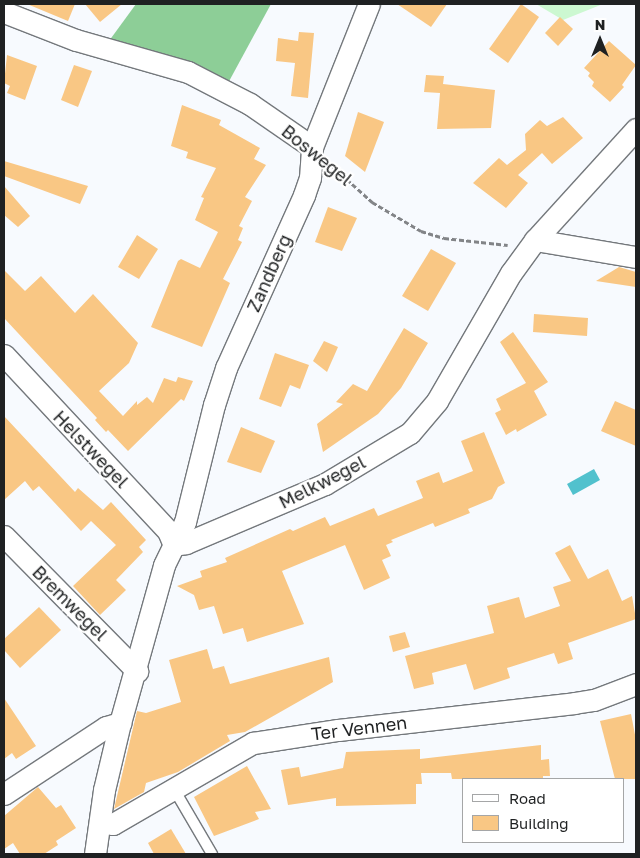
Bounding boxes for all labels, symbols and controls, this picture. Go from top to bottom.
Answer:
north arrow [575,15,625,65]
text: N [595,16,605,33]
street label: Boswegel [277,120,357,190]
street label: Zandberg [242,231,296,315]
street label: Helstwegel [49,406,133,492]
street label: Melkwegel [275,451,369,513]
street label: Bremwegel [28,561,112,645]
street label: Ter Vennen [310,711,408,745]
legend [462,778,625,843]
text: Road [509,789,546,807]
text: Building [509,814,569,832]

